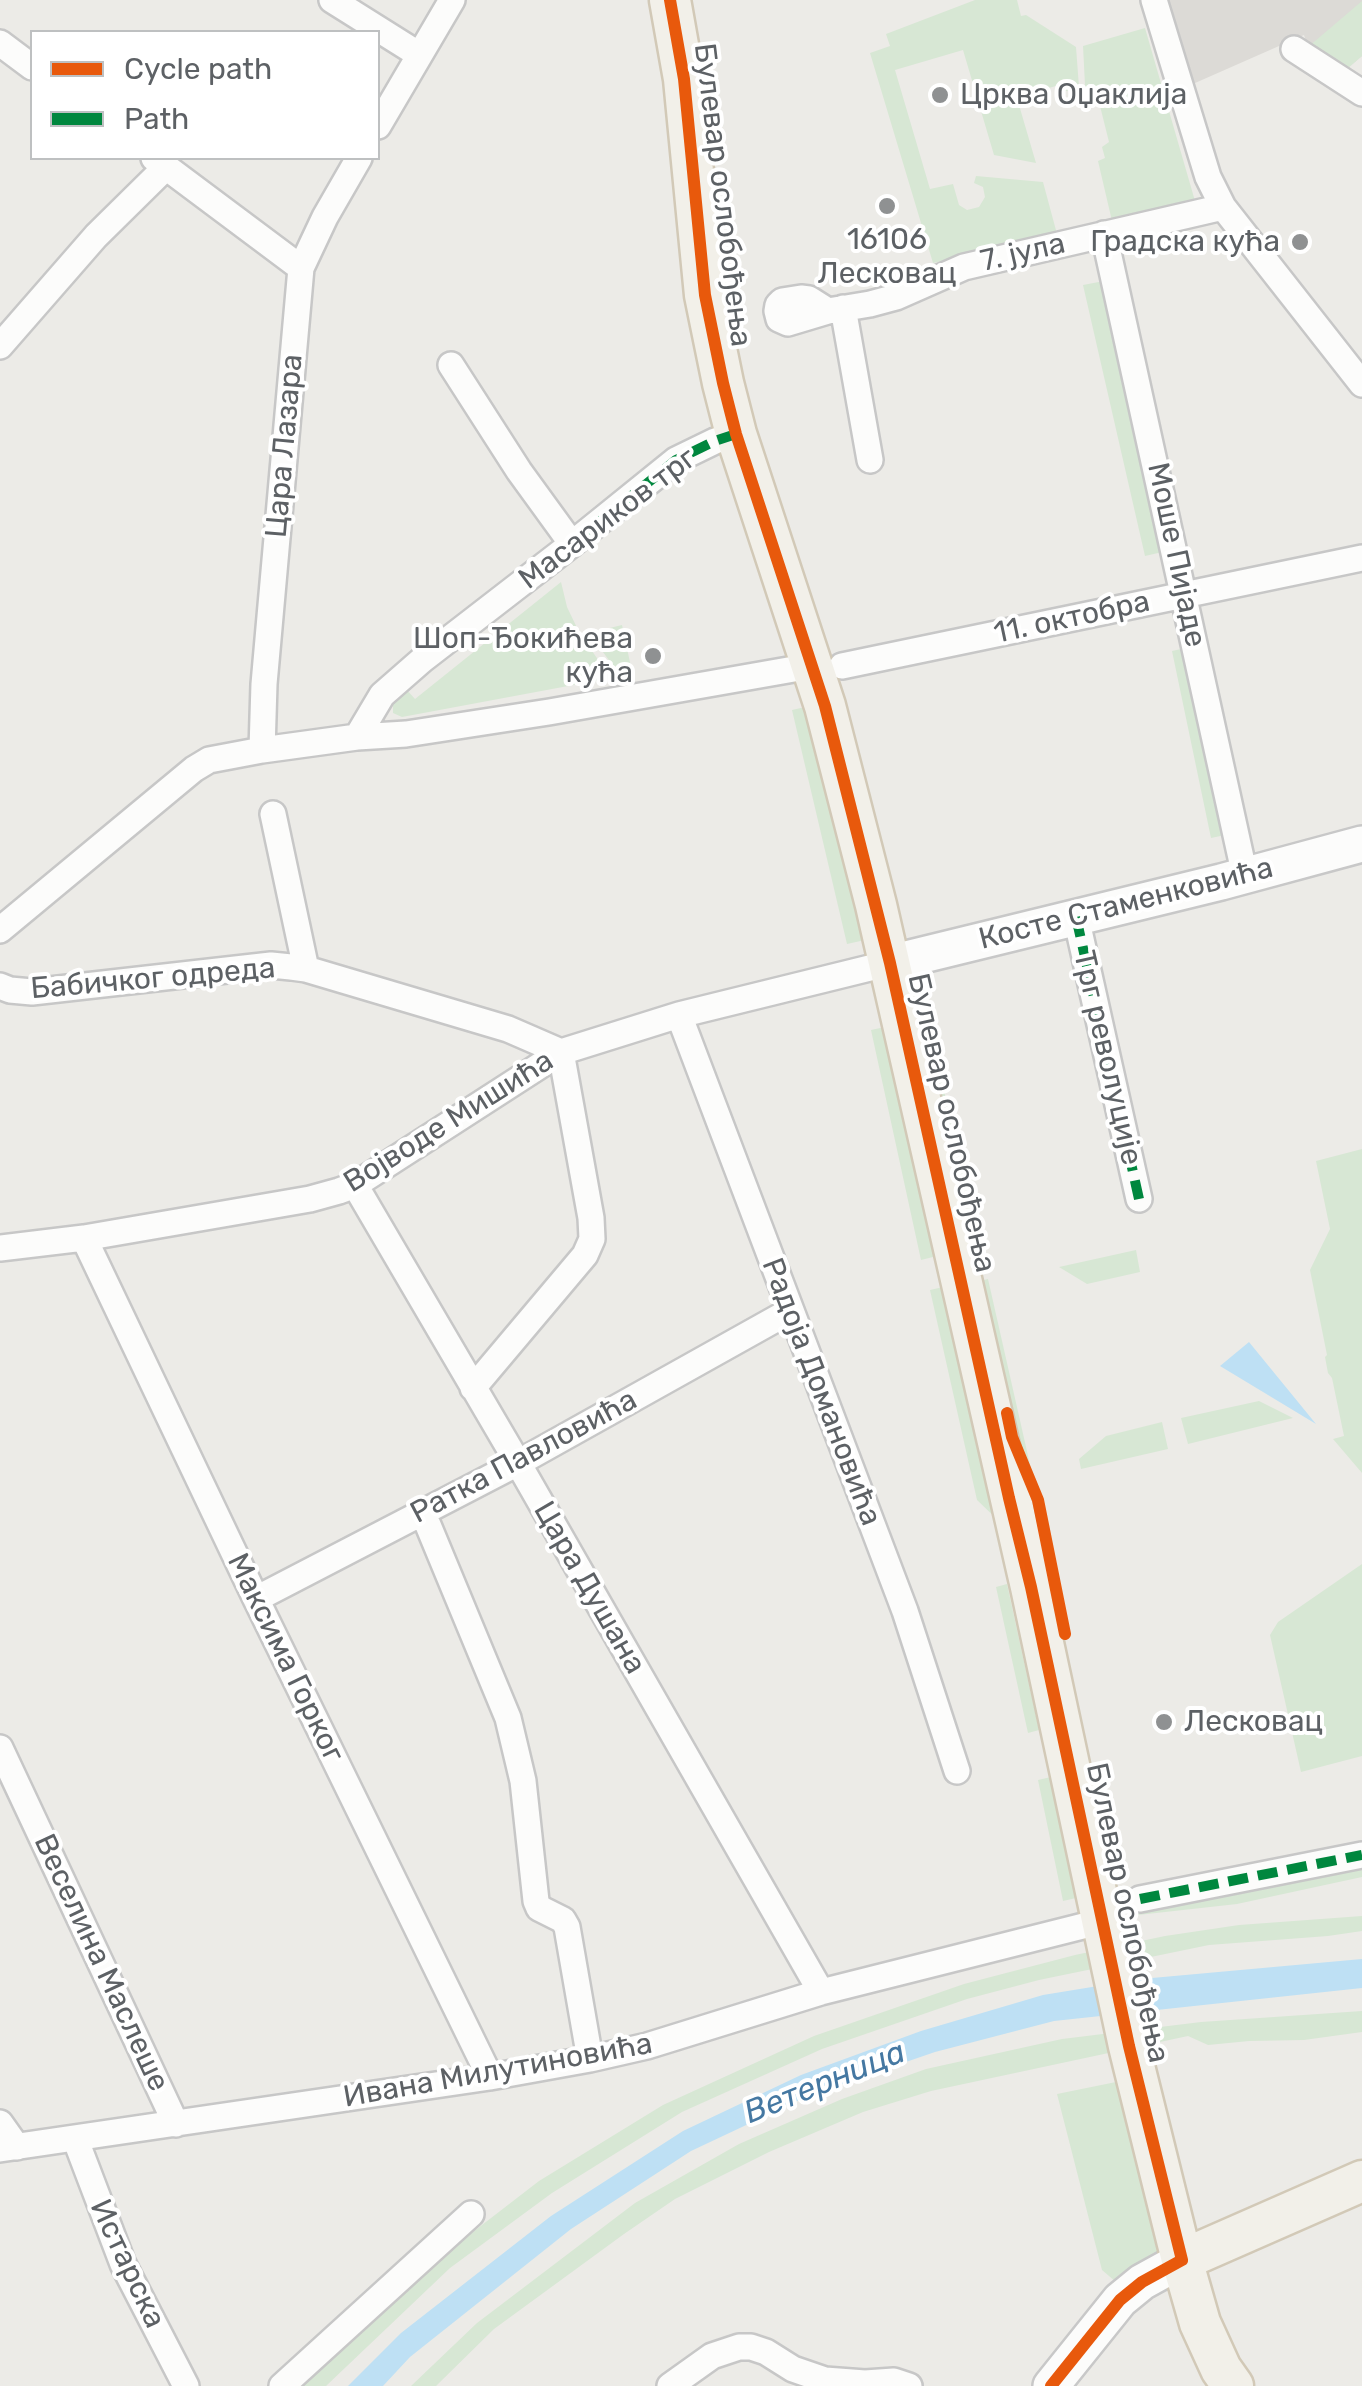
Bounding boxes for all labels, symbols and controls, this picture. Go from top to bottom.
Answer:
legend [30,30,380,160]
street label: Булевар ослобођења [686,41,758,349]
text: Cycle path [124,51,272,87]
place label: Црква Оџаклија [960,77,1187,113]
marker: Црква Оџаклија [929,84,951,106]
text: Path [124,101,189,137]
marker: 16106 Лесковац [876,195,898,217]
place label: 16106 Лесковац [817,222,957,292]
place label: Градска кућа [1090,224,1280,260]
street label: 7. јула [977,226,1069,280]
marker: Градска кућа [1289,231,1311,253]
street label: Цара Лазара [259,353,311,539]
street label: Масариков трг [512,441,704,597]
street label: Моше Пијаде [1139,460,1213,650]
street label: 11. октобра [991,584,1153,652]
place label: Шоп-Ђокићева кућа [413,621,633,692]
marker: Шоп-Ђокићева кућа [642,645,664,667]
street label: Косте Стаменковића [975,850,1277,958]
street label: Трг револуције [1065,947,1149,1169]
street label: Бабичког одреда [29,950,277,1008]
street label: Булевар ослобођења [899,970,1003,1276]
street label: Војводе Мишића [338,1043,560,1201]
street label: Радоја Домановића [753,1253,889,1531]
street label: Ратка Павловића [405,1382,643,1532]
street label: Цара Душана [525,1495,653,1681]
street label: Максима Горког [219,1548,351,1768]
place label: Лесковац [1184,1704,1323,1740]
marker: Лесковац [1153,1711,1175,1733]
street label: Булевар ослобођења [1078,1760,1176,2066]
street label: Веселина Маслеше [26,1829,176,2097]
street label: Ивана Милутиновића [341,2026,655,2116]
water label: Ветерница [739,2033,911,2133]
street label: Истарска [82,2194,172,2334]

